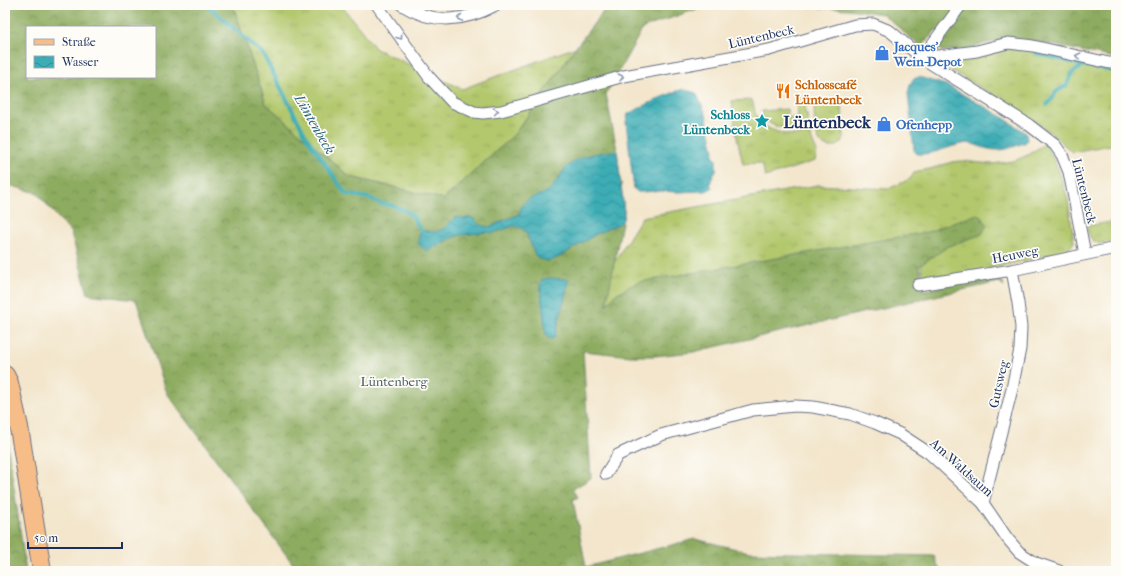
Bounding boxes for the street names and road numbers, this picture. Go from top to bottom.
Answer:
street label: Lüntenbeck [727,22,796,51]
street label: Lüntenbeck [1069,157,1100,226]
street label: Heuweg [991,242,1040,266]
street label: Gutsweg [986,358,1012,410]
street label: Am Waldsaum [926,435,996,500]

